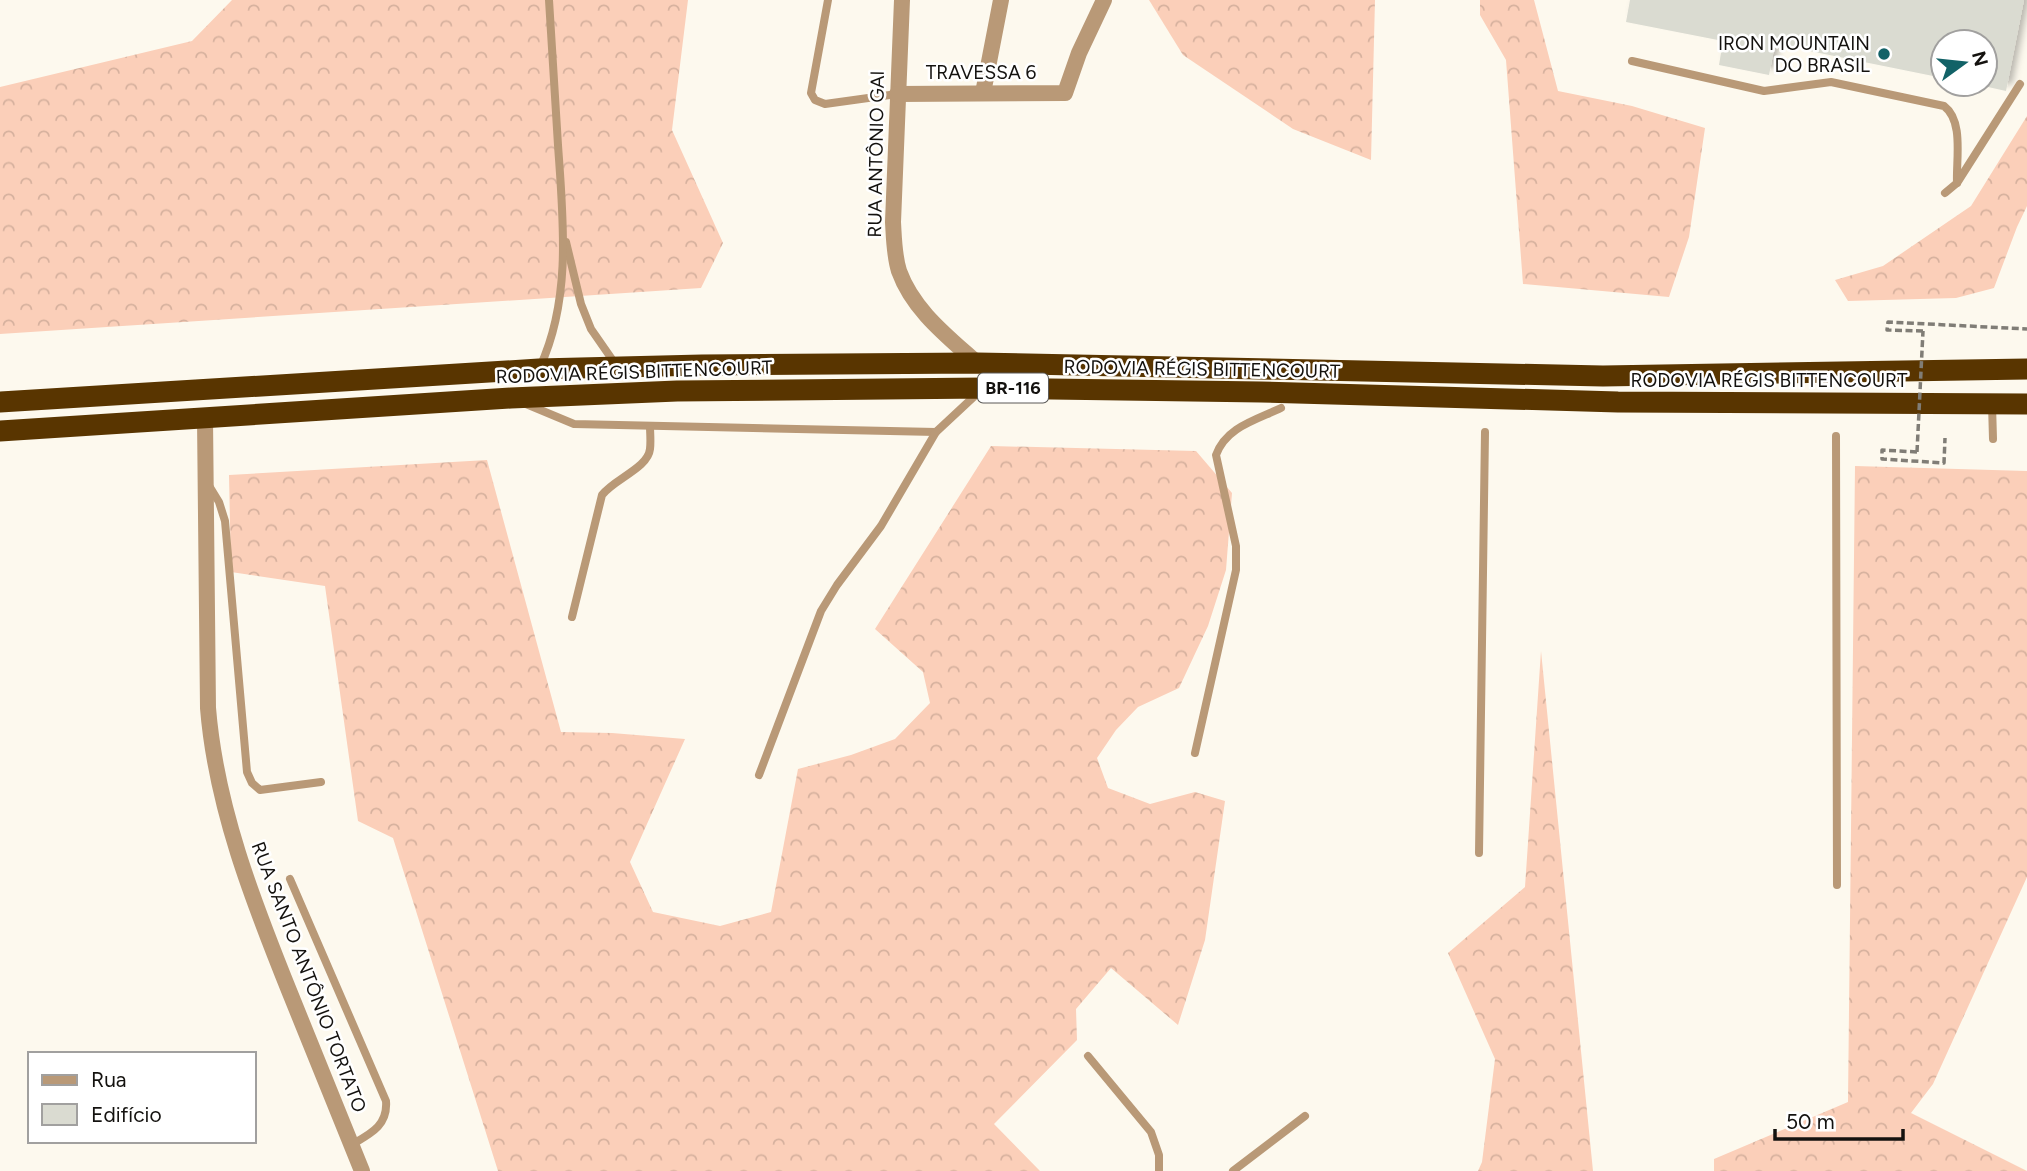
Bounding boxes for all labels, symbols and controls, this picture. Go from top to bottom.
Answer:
north arrow [1929,28,1999,98]
place label: IRON MOUNTAIN DO BRASIL [1718,32,1870,77]
marker: IRON MOUNTAIN DO BRASIL [1876,46,1892,62]
text: N [1967,49,1993,69]
street label: TRAVESSA 6 [926,61,1036,84]
street label: RUA ANTÔNIO GAI [863,70,889,238]
street label: RODOVIA RÉGIS BITTENCOURT [1063,355,1341,383]
street label: RODOVIA RÉGIS BITTENCOURT [495,356,773,388]
street label: RODOVIA RÉGIS BITTENCOURT [1631,369,1908,392]
road number: BR-116 [978,374,1048,402]
street label: RUA SANTO ANTÔNIO TORTATO [247,838,371,1116]
legend [28,1052,256,1143]
text: Rua [91,1067,127,1092]
scale bar [1775,1098,1903,1142]
text: Edifício [91,1102,162,1127]
text: 50 m [1786,1109,1835,1134]

